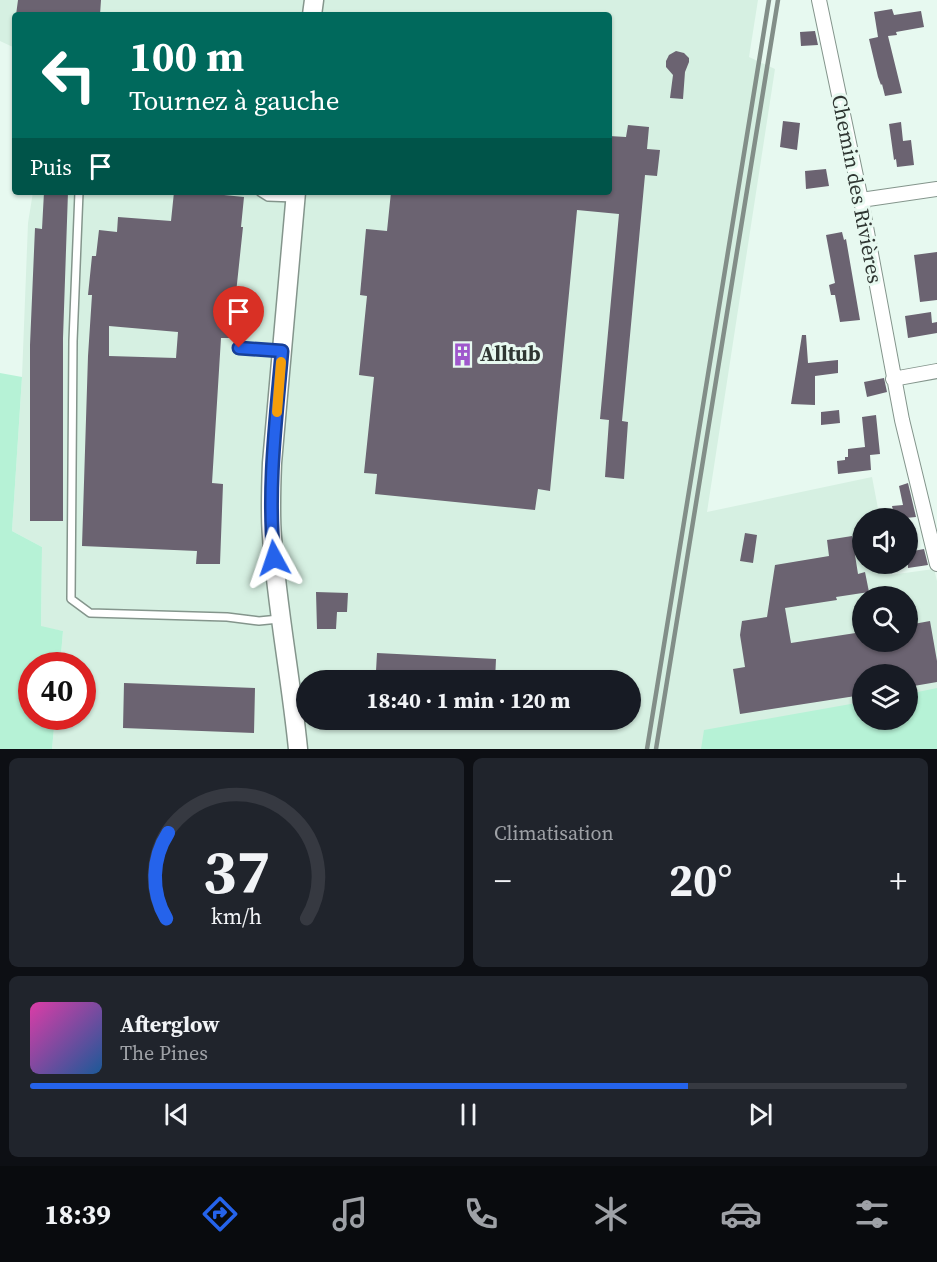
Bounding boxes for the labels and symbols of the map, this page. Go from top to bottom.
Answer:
street label: Chemin des Rivières [825,92,890,286]
pin [213,286,264,348]
place label: Alltub [480,339,541,368]
building icon: Alltub [449,341,475,367]
position arrow [242,526,306,590]
speed limit sign: 40 [18,652,96,730]

